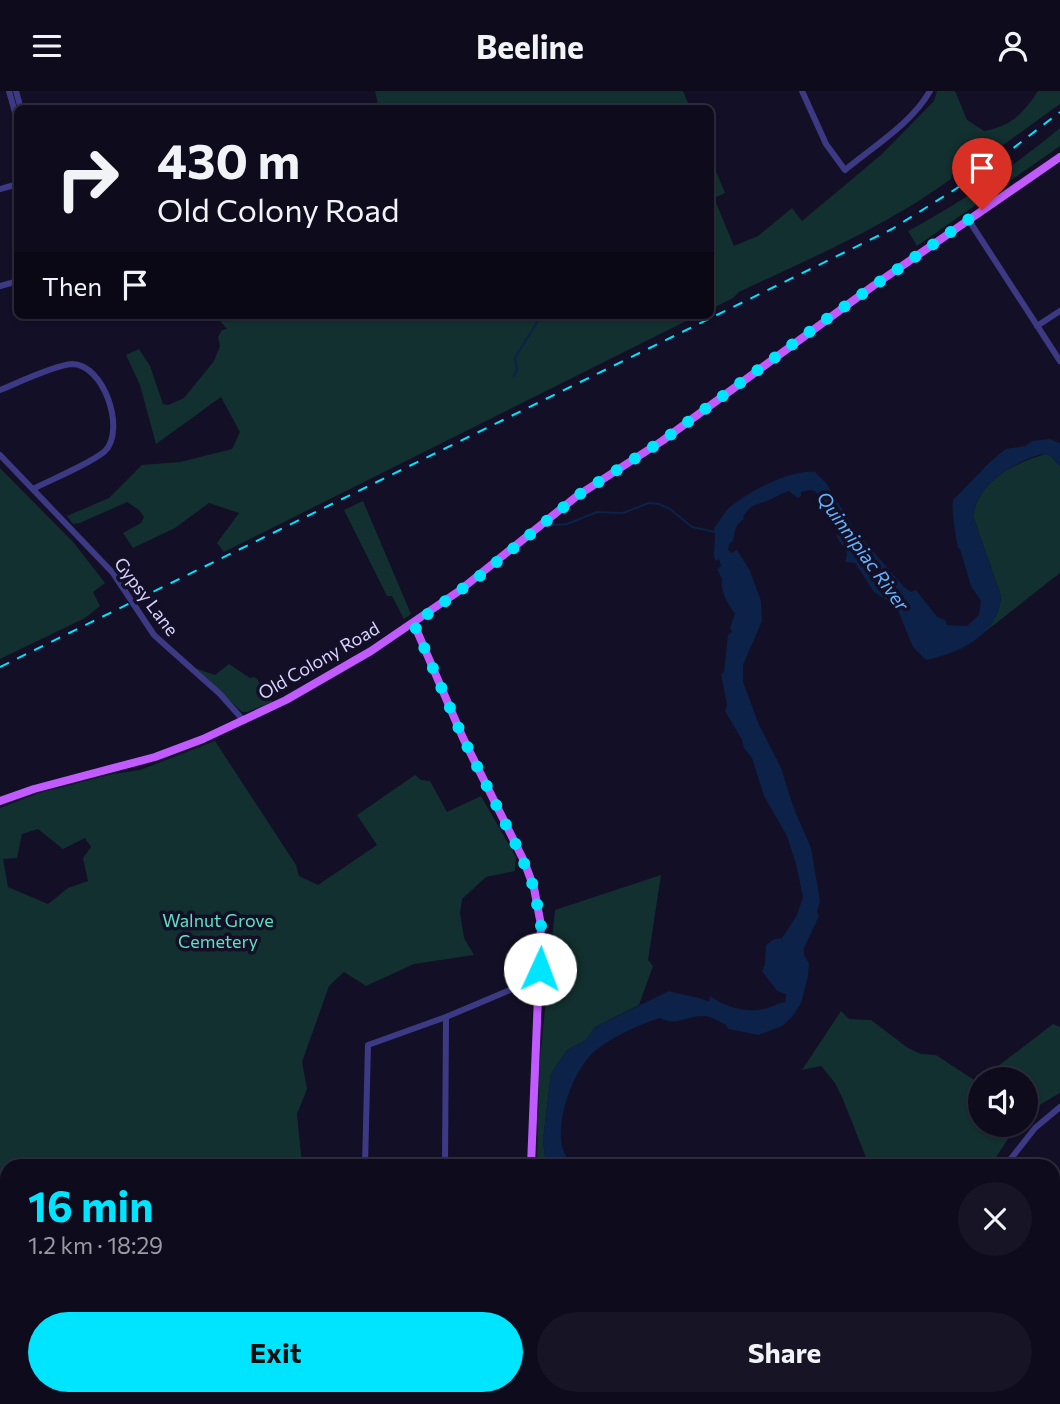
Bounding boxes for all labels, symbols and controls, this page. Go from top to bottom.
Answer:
text: Beeline [476,26,584,66]
icon: menu [28,27,66,65]
icon: person [994,27,1032,65]
text: 430 m [157,129,300,189]
icon: right [42,133,133,224]
pin [952,138,1012,210]
icon: arrive [963,149,1001,187]
text: Old Colony Road [157,189,400,229]
icon: arrive [116,266,154,304]
text: Then [42,270,102,301]
water label: Quinnipiac River [812,487,915,616]
street label: Gypsy Lane [110,553,184,640]
street label: Old Colony Road [254,616,383,704]
park label: Walnut Grove Cemetery [162,909,274,952]
position arrow [503,932,577,1006]
map controls [968,1067,1038,1137]
button: sound [968,1067,1038,1137]
text: 16 min [28,1179,154,1231]
button: close [958,1182,1032,1256]
text: 1.2 km · 18:29 [28,1231,163,1259]
button: Exit [28,1312,523,1392]
button: Share [537,1312,1032,1392]

